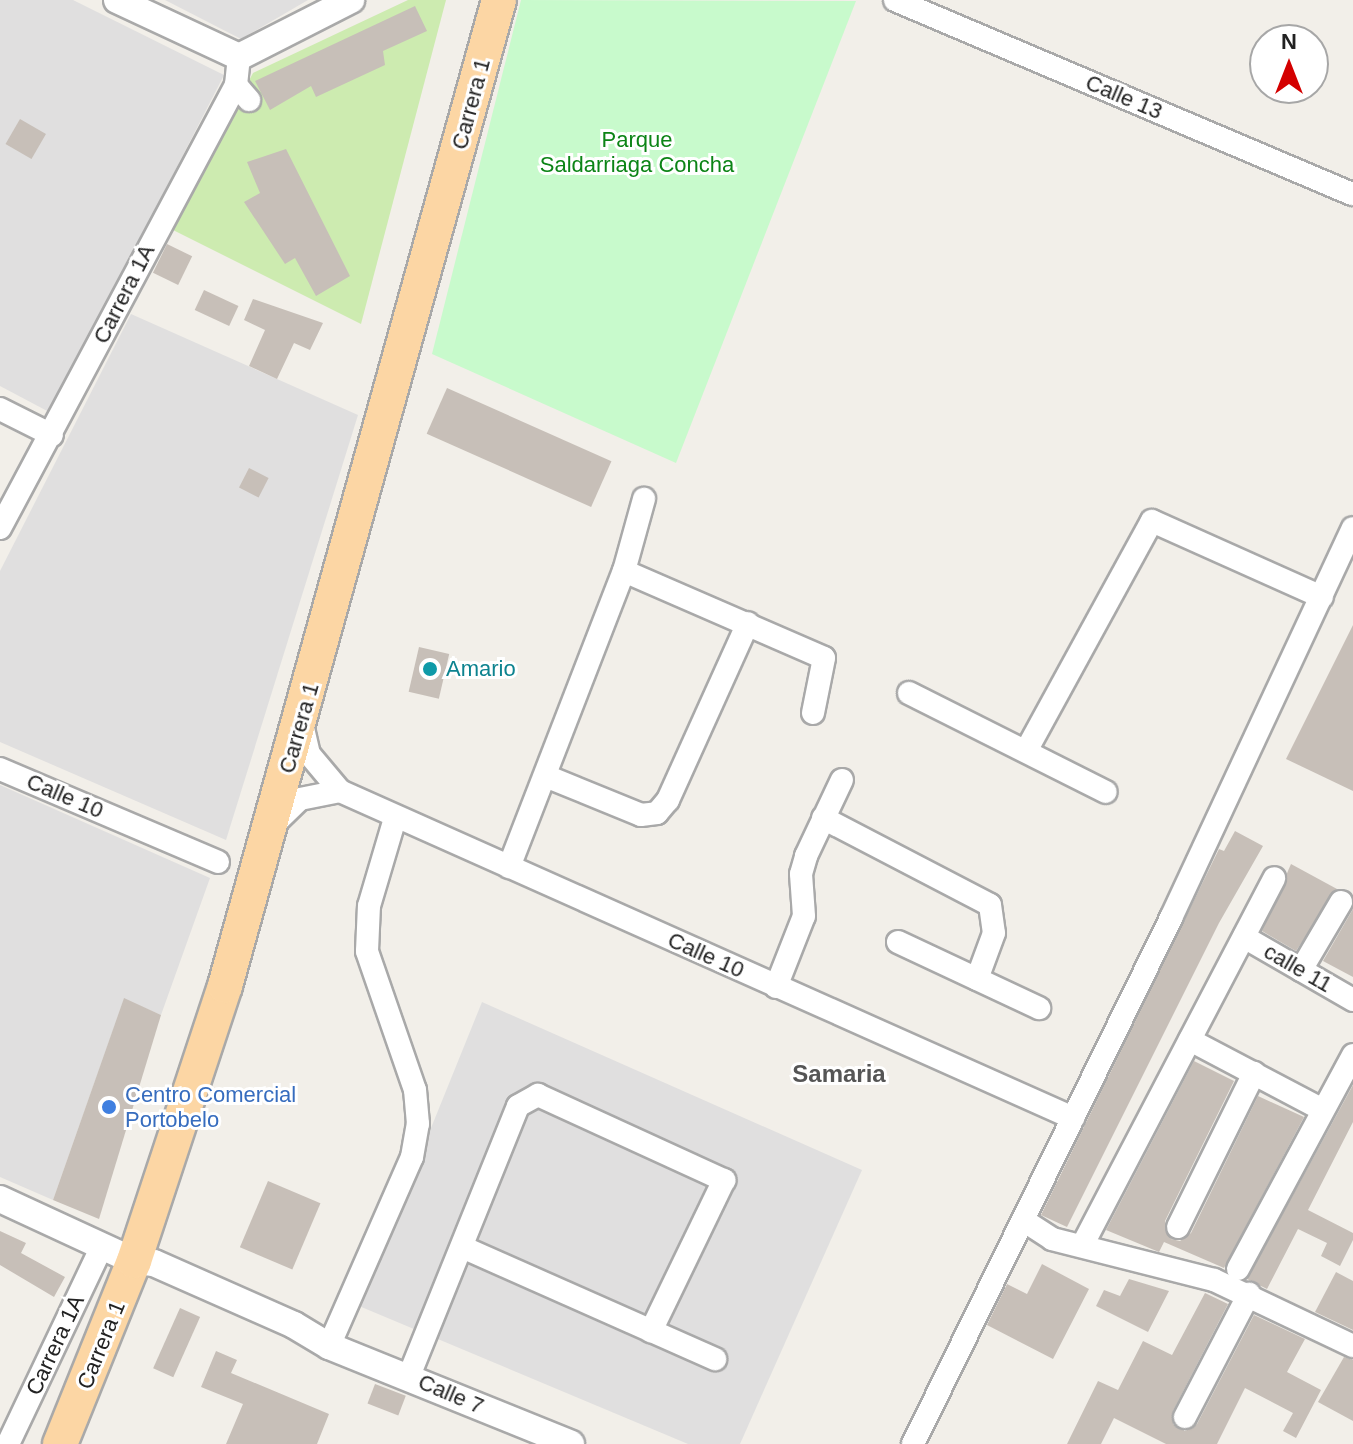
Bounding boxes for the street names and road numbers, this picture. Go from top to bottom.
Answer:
street label: Carrera 1 [446,56,496,152]
street label: Calle 13 [1082,69,1166,125]
street label: Carrera 1A [88,240,160,348]
street label: Carrera 1 [274,680,324,776]
street label: Calle 10 [23,768,107,824]
street label: Calle 10 [664,927,748,983]
street label: calle 11 [1259,938,1337,998]
street label: Carrera 1A [20,1291,90,1399]
street label: Carrera 1 [71,1297,131,1393]
street label: Calle 7 [414,1368,488,1420]

